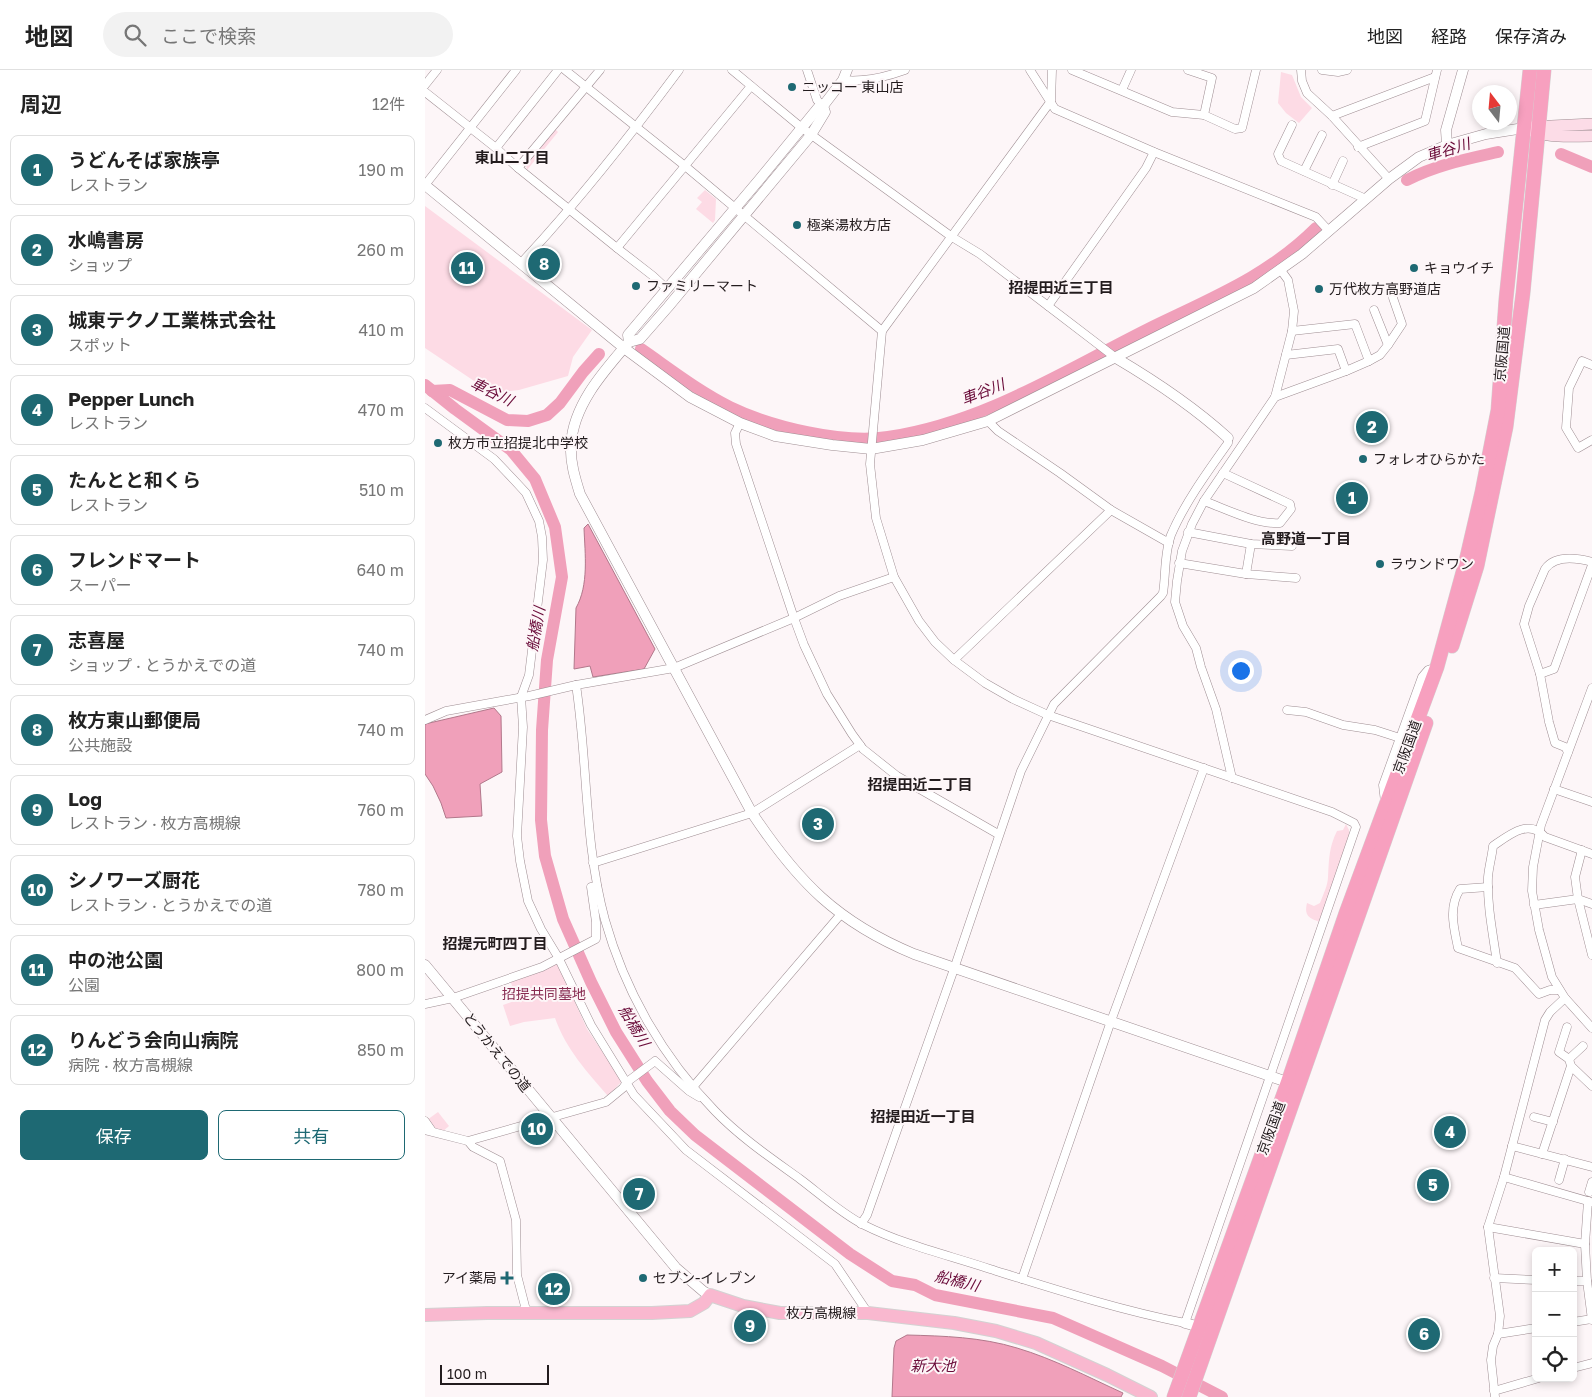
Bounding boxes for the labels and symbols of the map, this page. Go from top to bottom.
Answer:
place label: ニッコー 東山店 [802,78,904,95]
marker: ニッコー 東山店 [786,81,798,93]
north arrow [1472,85,1517,130]
water label: 車谷川 [1424,133,1474,164]
district label: 東山二丁目 [474,148,550,166]
place label: 極楽湯枚方店 [807,216,891,233]
marker: 極楽湯枚方店 [791,219,803,231]
pin: 8 [528,245,560,283]
pin: 11 [451,249,483,287]
place label: キョウイチ [1424,259,1494,276]
marker: キョウイチ [1408,262,1420,274]
place label: ファミリーマート [646,277,758,294]
district label: 招提田近三丁目 [1008,278,1114,296]
marker: ファミリーマート [630,280,642,292]
place label: 万代枚方高野道店 [1329,280,1441,297]
marker: 万代枚方高野道店 [1313,283,1325,295]
street label: 京阪国道 [1491,325,1512,383]
water label: 車谷川 [468,373,518,410]
water label: 車谷川 [958,374,1009,408]
pin: 2 [1356,408,1388,446]
place label: 枚方市立招提北中学校 [448,434,588,451]
marker: 枚方市立招提北中学校 [432,437,444,449]
place label: フォレオひらかた [1373,450,1485,467]
marker: フォレオひらかた [1357,453,1369,465]
pin: 1 [1336,479,1368,517]
district label: 高野道一丁目 [1261,529,1351,547]
place label: ラウンドワン [1390,555,1474,572]
marker: ラウンドワン [1374,558,1386,570]
water label: 船橋川 [522,603,548,653]
your location [1228,658,1254,684]
street label: 京阪国道 [1389,718,1424,776]
district label: 招提田近二丁目 [867,775,973,793]
pin: 3 [802,805,834,843]
district label: 招提元町四丁目 [442,934,548,952]
park label: 招提共同墓地 [502,985,586,1002]
water label: 船橋川 [616,1002,655,1051]
street label: とうかえでの道 [460,1008,535,1095]
street label: 京阪国道 [1253,1099,1288,1157]
district label: 招提田近一丁目 [870,1107,976,1125]
pin: 10 [521,1110,553,1148]
pin: 4 [1434,1113,1466,1151]
pin: 5 [1417,1166,1449,1204]
pin: 7 [623,1175,655,1213]
water label: 船橋川 [933,1266,983,1295]
place label: アイ薬局 [442,1269,497,1286]
place label: セブン-イレブン [653,1269,756,1286]
pin: 12 [538,1270,570,1308]
marker: アイ薬局 [501,1272,513,1284]
marker: セブン-イレブン [637,1272,649,1284]
street label: 枚方高槻線 [786,1304,856,1321]
pin: 9 [734,1307,766,1345]
pin: 6 [1408,1315,1440,1353]
water label: 新大池 [910,1356,957,1374]
scale bar [440,1362,549,1385]

